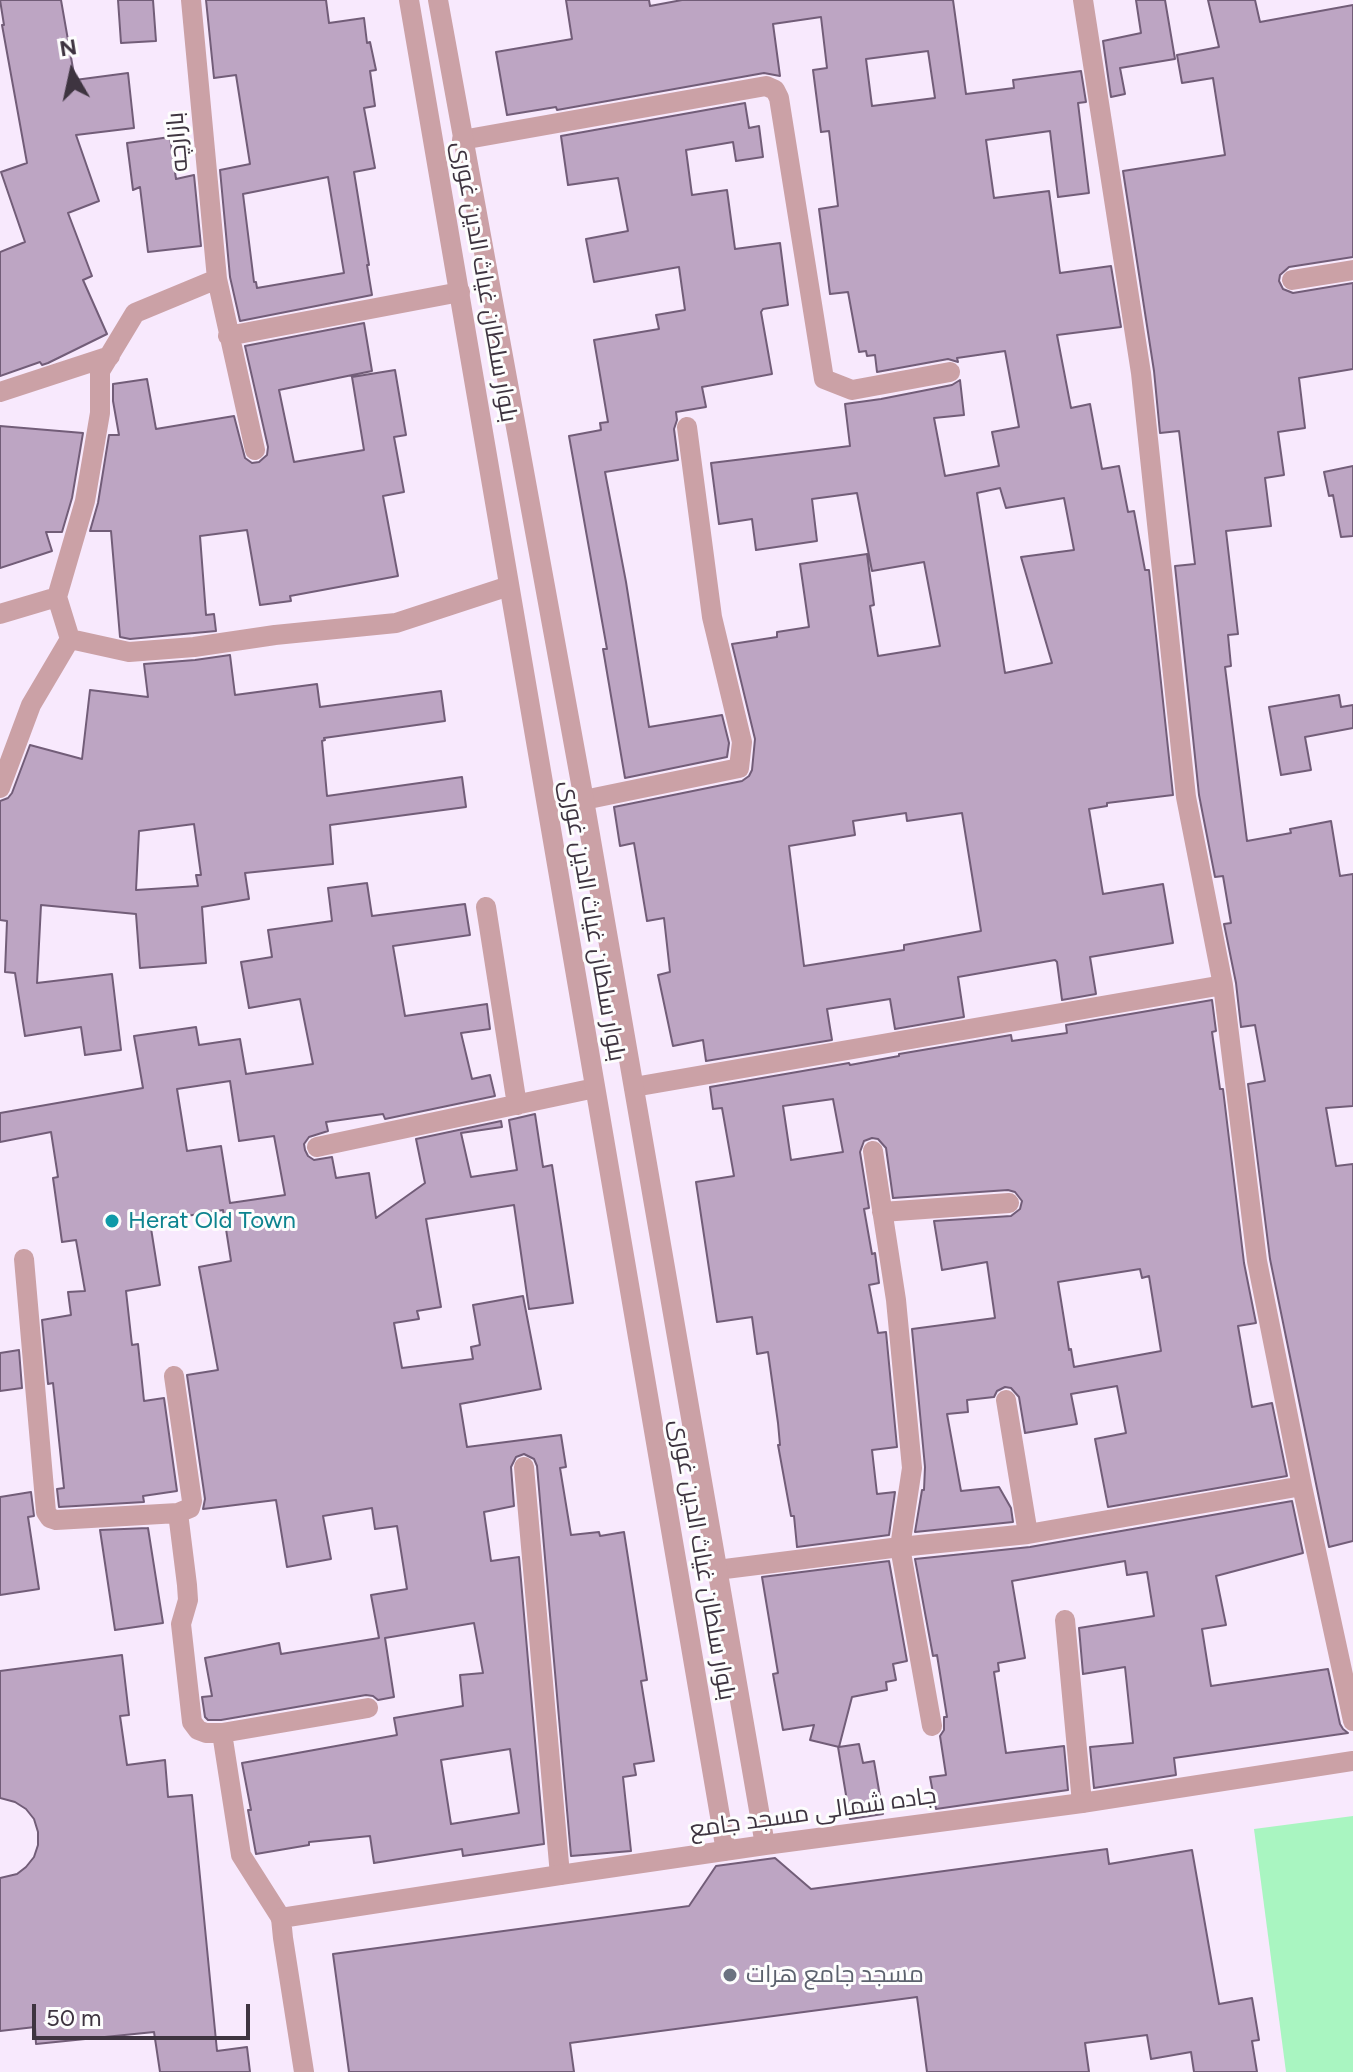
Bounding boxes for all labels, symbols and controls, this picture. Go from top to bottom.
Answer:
north arrow [32,32,112,112]
text: N [58,33,79,62]
street label: بازارچه [161,111,195,173]
street label: بلوار سلطان غیاث الدین غوری [445,139,523,425]
street label: بلوار سلطان غیاث الدین غوری [553,778,631,1064]
place label: Herat Old Town [128,1207,296,1235]
marker: Herat Old Town [103,1212,121,1230]
street label: بلوار سلطان غیاث الدین غوری [663,1417,741,1703]
street label: جاده شمالی مسجد جامع [688,1781,938,1845]
place label: مسجد جامع هرات [746,1961,924,1989]
marker: مسجد جامع هرات [721,1966,739,1984]
scale bar [36,1988,254,2038]
text: 50 m [46,2003,102,2032]

